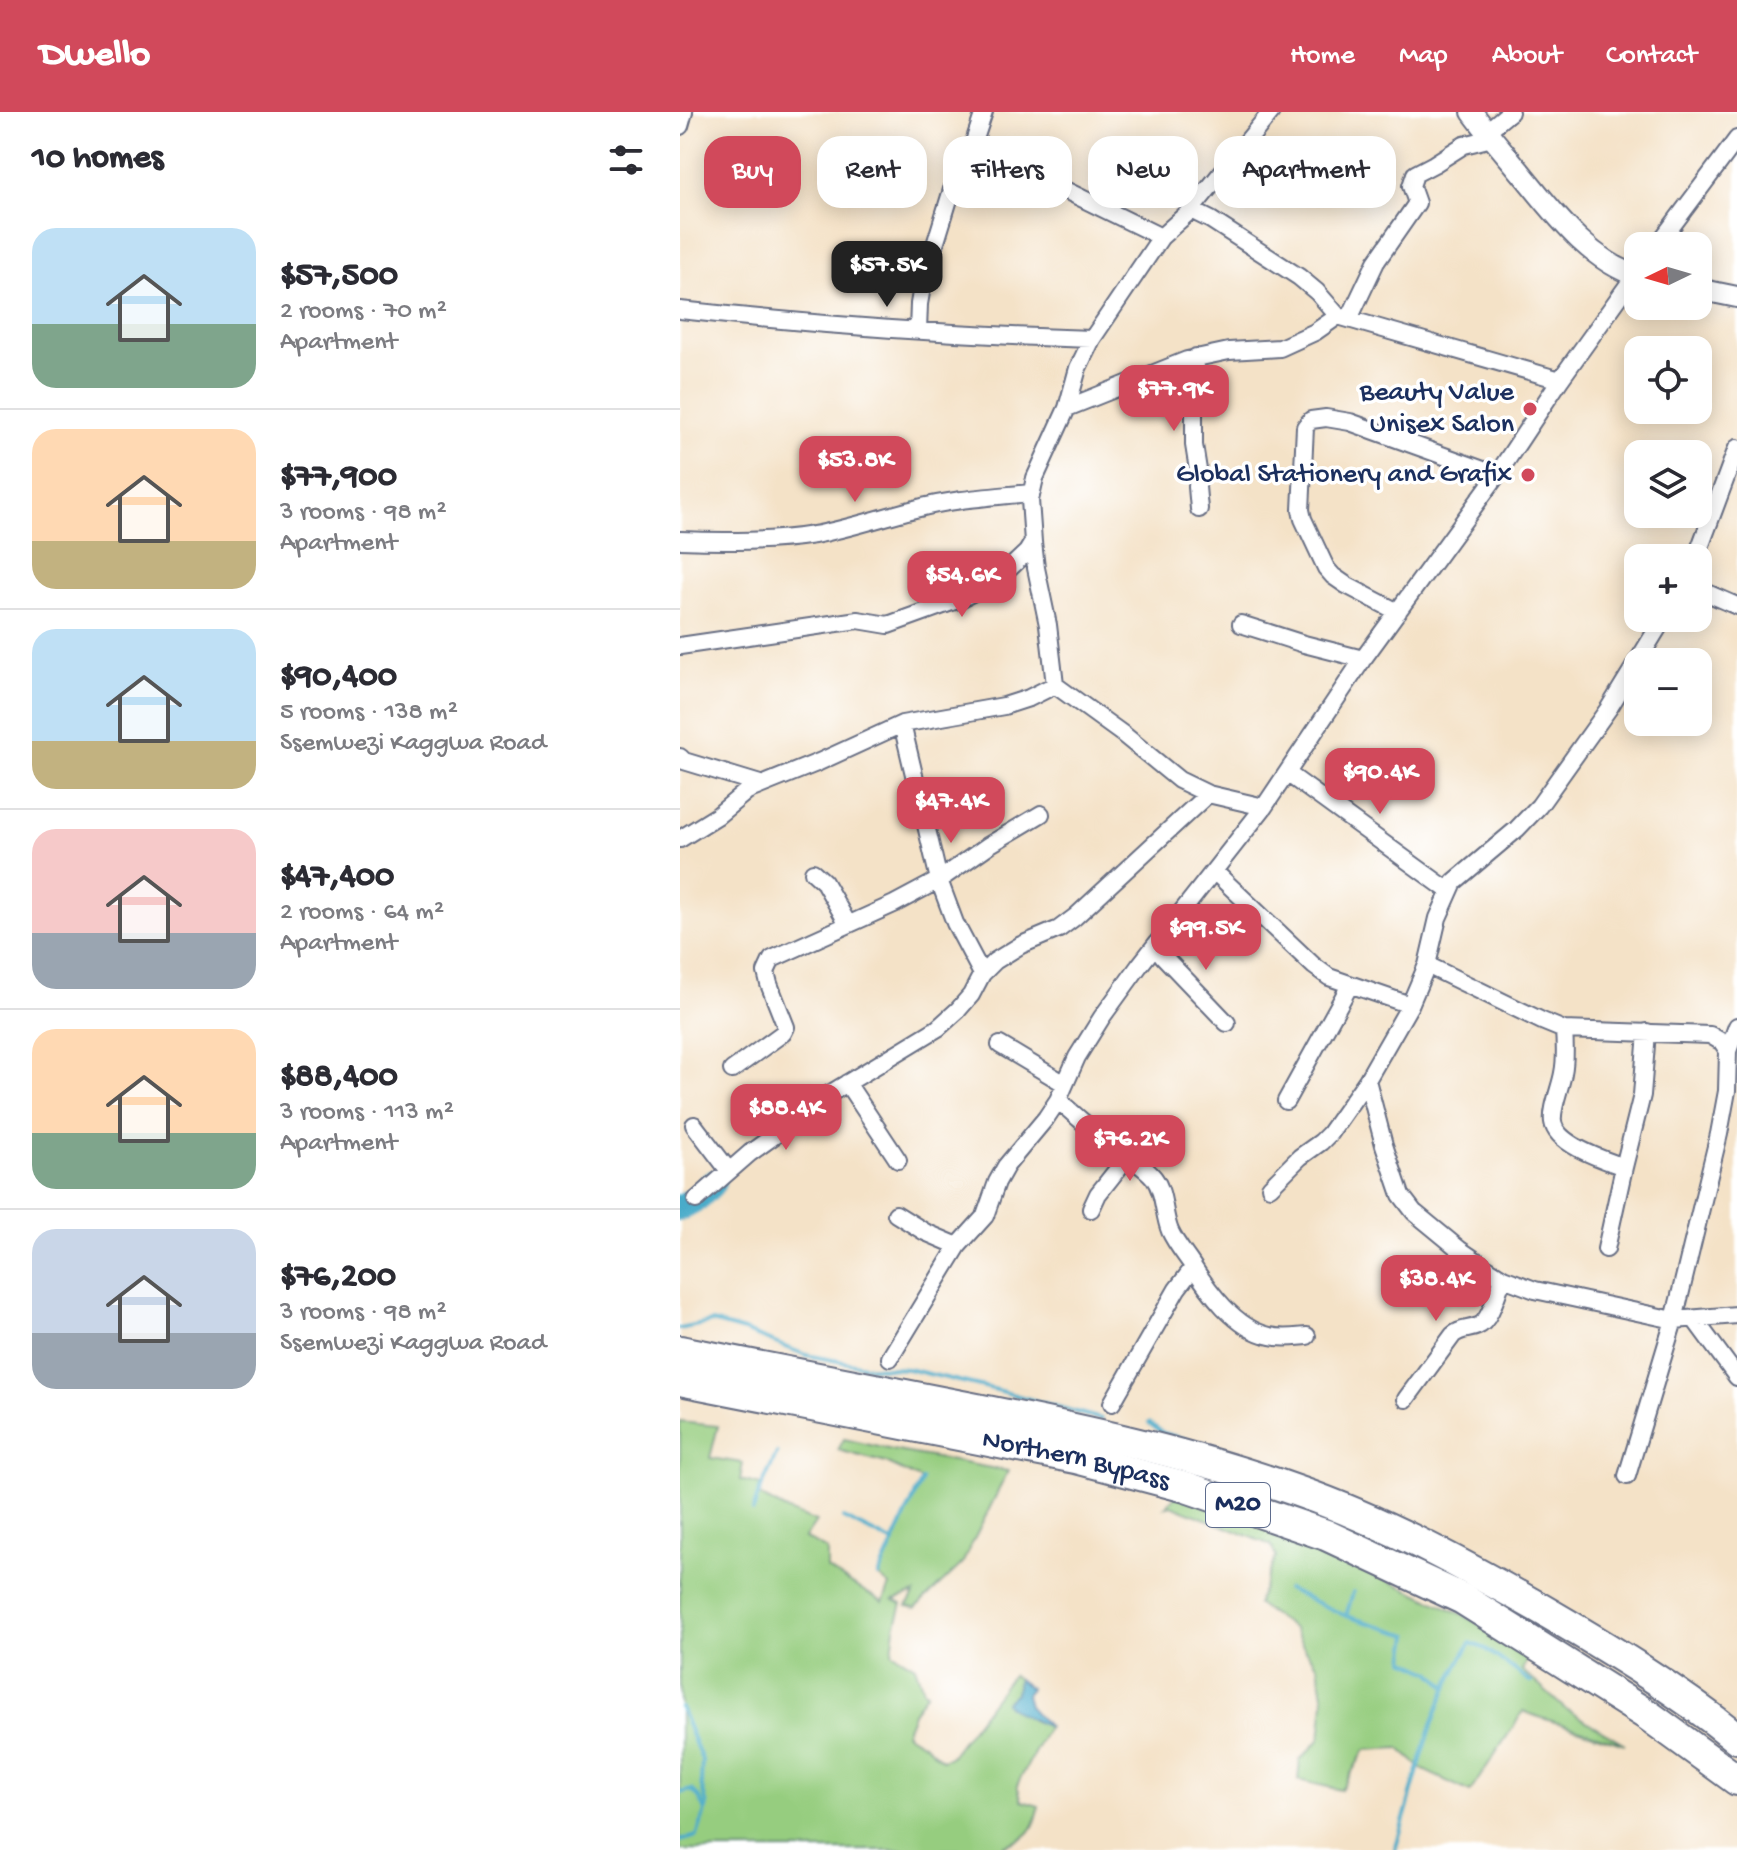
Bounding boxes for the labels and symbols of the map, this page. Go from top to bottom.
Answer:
north arrow [1624,232,1712,320]
pin: $57.5K [822,241,952,309]
pin: $77.9K [1109,365,1239,433]
place label: Beauty Value Unisex Salon [1359,377,1515,442]
marker: Beauty Value Unisex Salon [1521,400,1539,418]
pin: $53.8K [790,436,920,504]
place label: Global Stationery and Grafix [1176,459,1512,492]
marker: Global Stationery and Grafix [1519,466,1537,484]
pin: $54.6K [897,551,1027,619]
pin: $90.4K [1315,748,1445,816]
pin: $47.4K [886,777,1016,845]
pin: $99.5K [1141,904,1271,972]
pin: $88.4K [721,1084,851,1152]
pin: $76.2K [1065,1115,1195,1183]
pin: $38.4K [1371,1255,1501,1323]
street label: Northern Bypass [979,1423,1174,1499]
road number: M20 [1206,1483,1270,1527]

